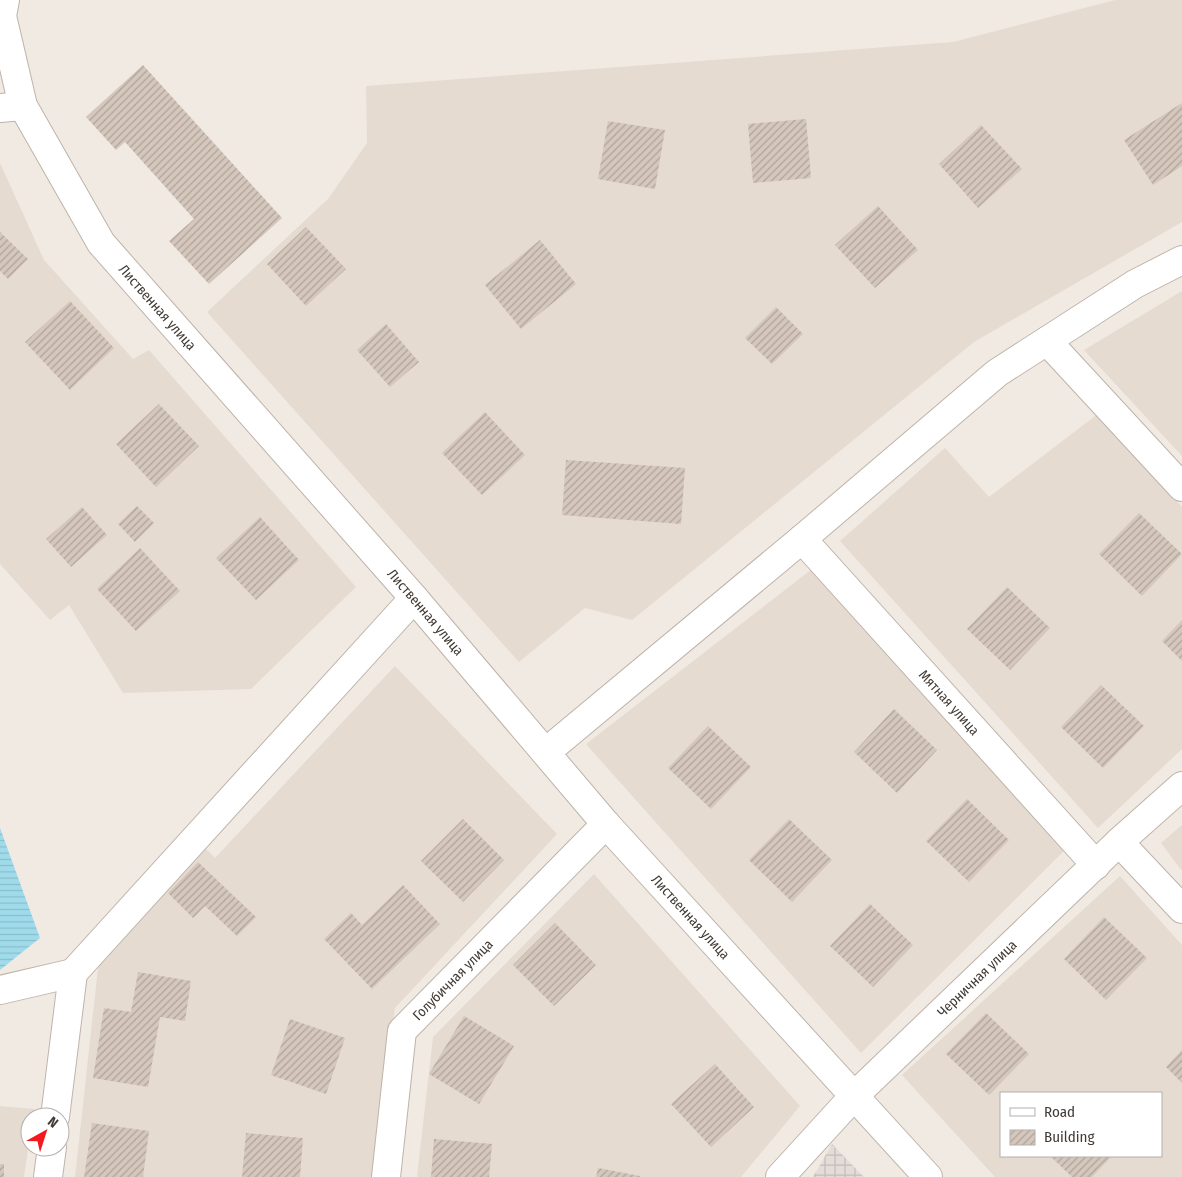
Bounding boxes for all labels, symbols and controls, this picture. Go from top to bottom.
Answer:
street label: Лиственная улица [115,261,200,354]
street label: Лиственная улица [384,565,468,659]
street label: Мятная улица [915,666,983,739]
street label: Лиственная улица [648,871,734,963]
street label: Голубичная улица [409,935,496,1024]
street label: Черничная улица [934,936,1020,1020]
legend [1000,1092,1162,1157]
text: Road [1044,1103,1075,1121]
north arrow [20,1107,70,1157]
text: N [44,1113,61,1132]
text: Building [1044,1128,1095,1146]

